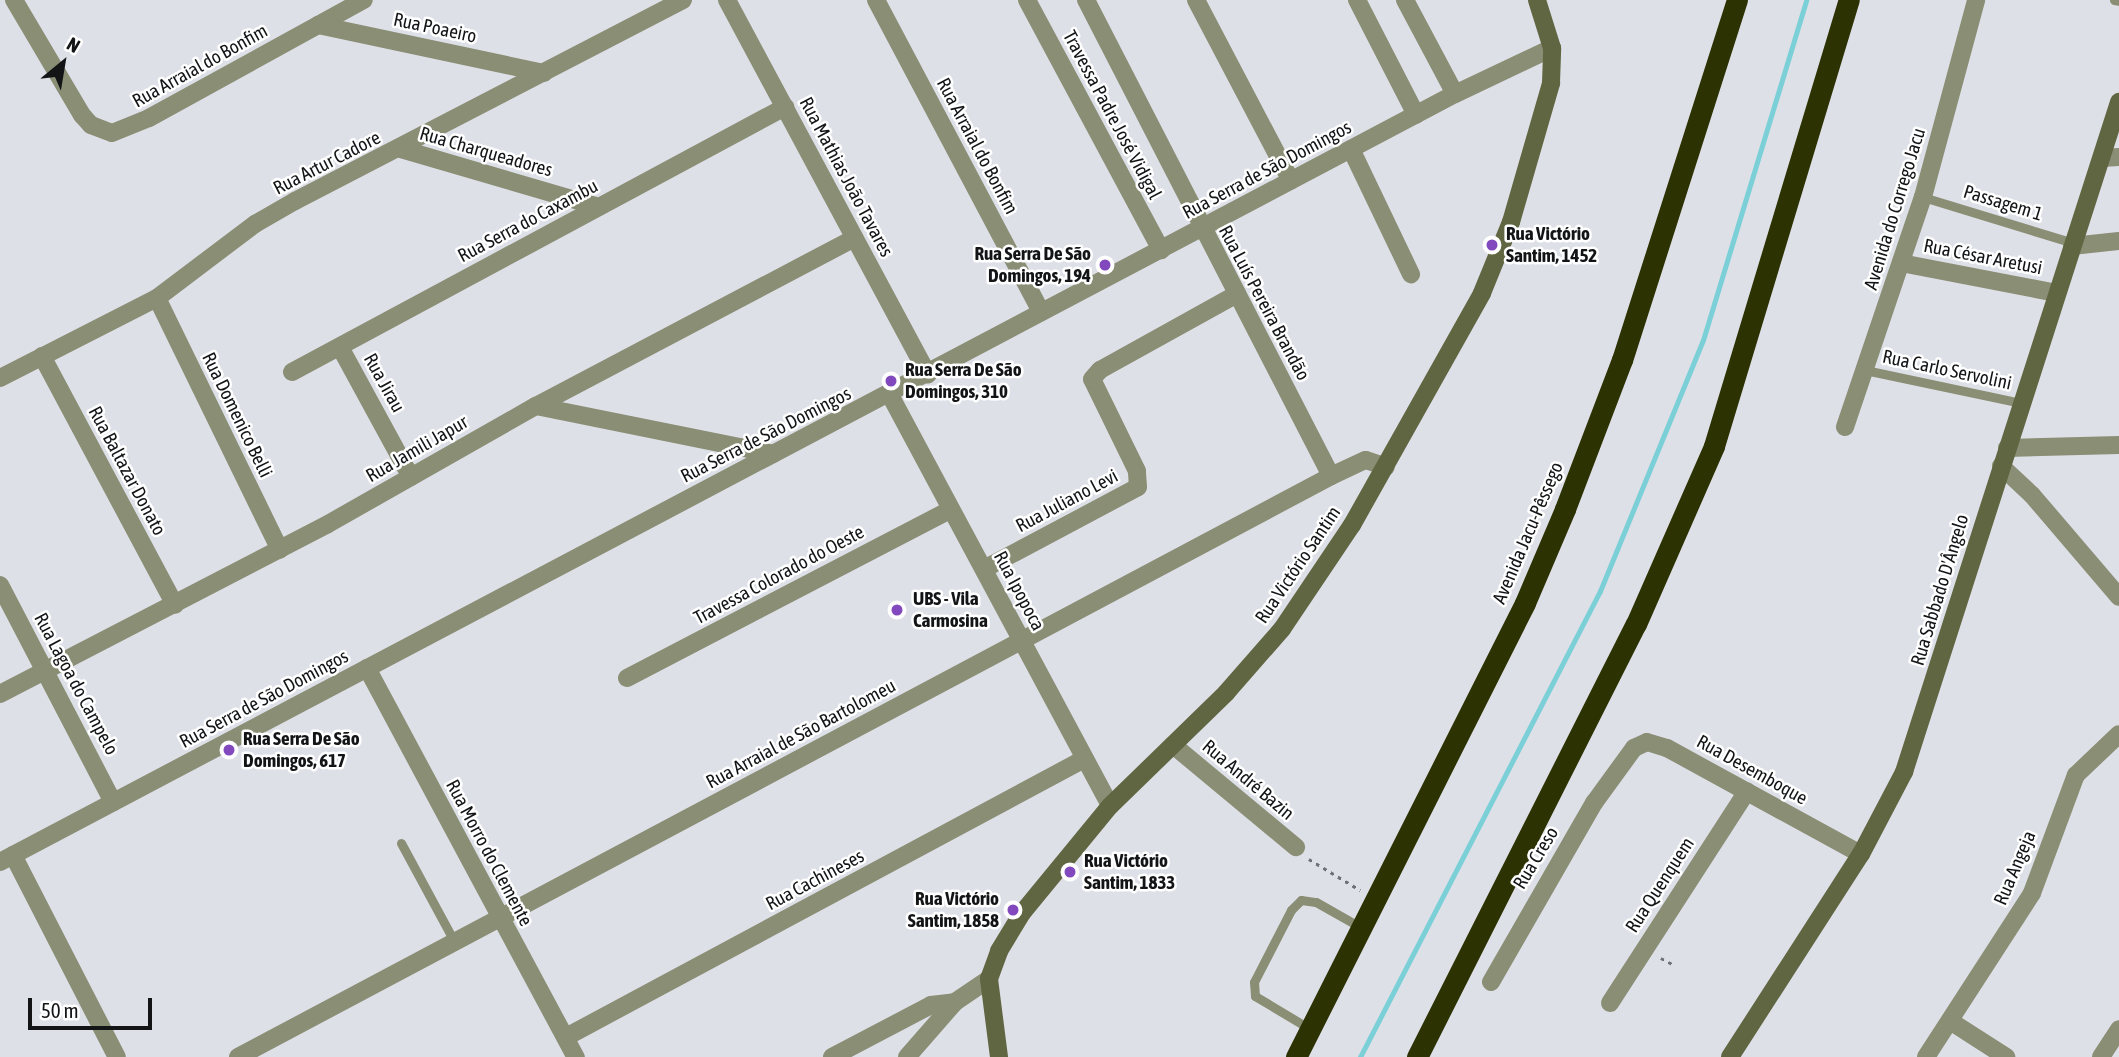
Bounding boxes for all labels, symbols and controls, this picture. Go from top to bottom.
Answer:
street label: Rua Poaeiro [391,8,479,48]
street label: Rua Arraial do Bonfim [128,19,272,113]
street label: Travessa Padre José Vidigal [1058,27,1166,203]
north arrow [28,28,98,98]
text: N [63,32,84,57]
street label: Rua Arraial do Bonfim [932,74,1022,218]
street label: Rua Mathias João Tavares [794,93,898,261]
street label: Rua Serra de São Domingos [1179,116,1355,224]
street label: Rua Charqueadores [417,122,555,182]
street label: Avenida do Corrego Jacu [1860,125,1930,293]
street label: Rua Artur Cadore [270,126,384,200]
street label: Rua Serra do Caxambu [454,174,602,268]
street label: Passagem 1 [1961,180,2045,226]
street label: Rua Luís Pereira Brandão [1213,222,1315,384]
place label: Rua Victório Santim, 1452 [1506,223,1597,267]
street label: Rua César Aretusi [1922,234,2044,280]
marker: Rua Victório Santim, 1452 [1484,237,1500,253]
place label: Rua Serra De São Domingos, 194 [974,243,1091,287]
marker: Rua Serra De São Domingos, 194 [1097,257,1113,273]
street label: Rua Carlo Servolini [1880,345,2014,395]
street label: Rua Domenico Belli [197,349,277,481]
street label: Rua Jirau [359,350,409,416]
place label: Rua Serra De São Domingos, 310 [905,359,1022,403]
marker: Rua Serra De São Domingos, 310 [883,373,899,389]
street label: Rua Serra de São Domingos [677,382,855,488]
street label: Rua Baltazar Donato [83,403,171,539]
street label: Rua Jamili Japur [362,411,472,487]
street label: Avenida Jacu-Pêssego [1488,459,1568,607]
street label: Rua Juliano Levi [1012,465,1122,537]
street label: Rua Victório Santim [1250,502,1346,628]
street label: Rua Sabbado D'Ângelo [1906,512,1974,668]
street label: Travessa Colorado do Oeste [690,521,868,629]
street label: Rua Ipopoca [989,547,1049,635]
place label: UBS - Vila Carmosina [913,588,988,632]
marker: UBS - Vila Carmosina [887,600,907,620]
street label: Rua Lagoa do Campelo [29,609,123,759]
street label: Rua Serra de São Domingos [176,645,352,753]
street label: Rua Arraial de São Bartolomeu [702,674,900,794]
place label: Rua Serra De São Domingos, 617 [243,728,360,772]
street label: Rua Desemboque [1693,730,1811,810]
street label: Rua André Bazin [1197,735,1299,825]
marker: Rua Serra De São Domingos, 617 [221,742,237,758]
street label: Rua Morro do Clemente [441,776,537,930]
street label: Rua Creso [1509,823,1563,893]
street label: Rua Angeja [1989,828,2041,908]
street label: Rua Quenquem [1621,833,1699,937]
street label: Rua Cachineses [762,845,868,915]
place label: Rua Victório Santim, 1833 [1084,850,1175,894]
marker: Rua Victório Santim, 1833 [1062,864,1078,880]
place label: Rua Victório Santim, 1858 [908,888,999,932]
marker: Rua Victório Santim, 1858 [1005,902,1021,918]
scale bar [32,984,156,1028]
text: 50 m [41,998,79,1022]

